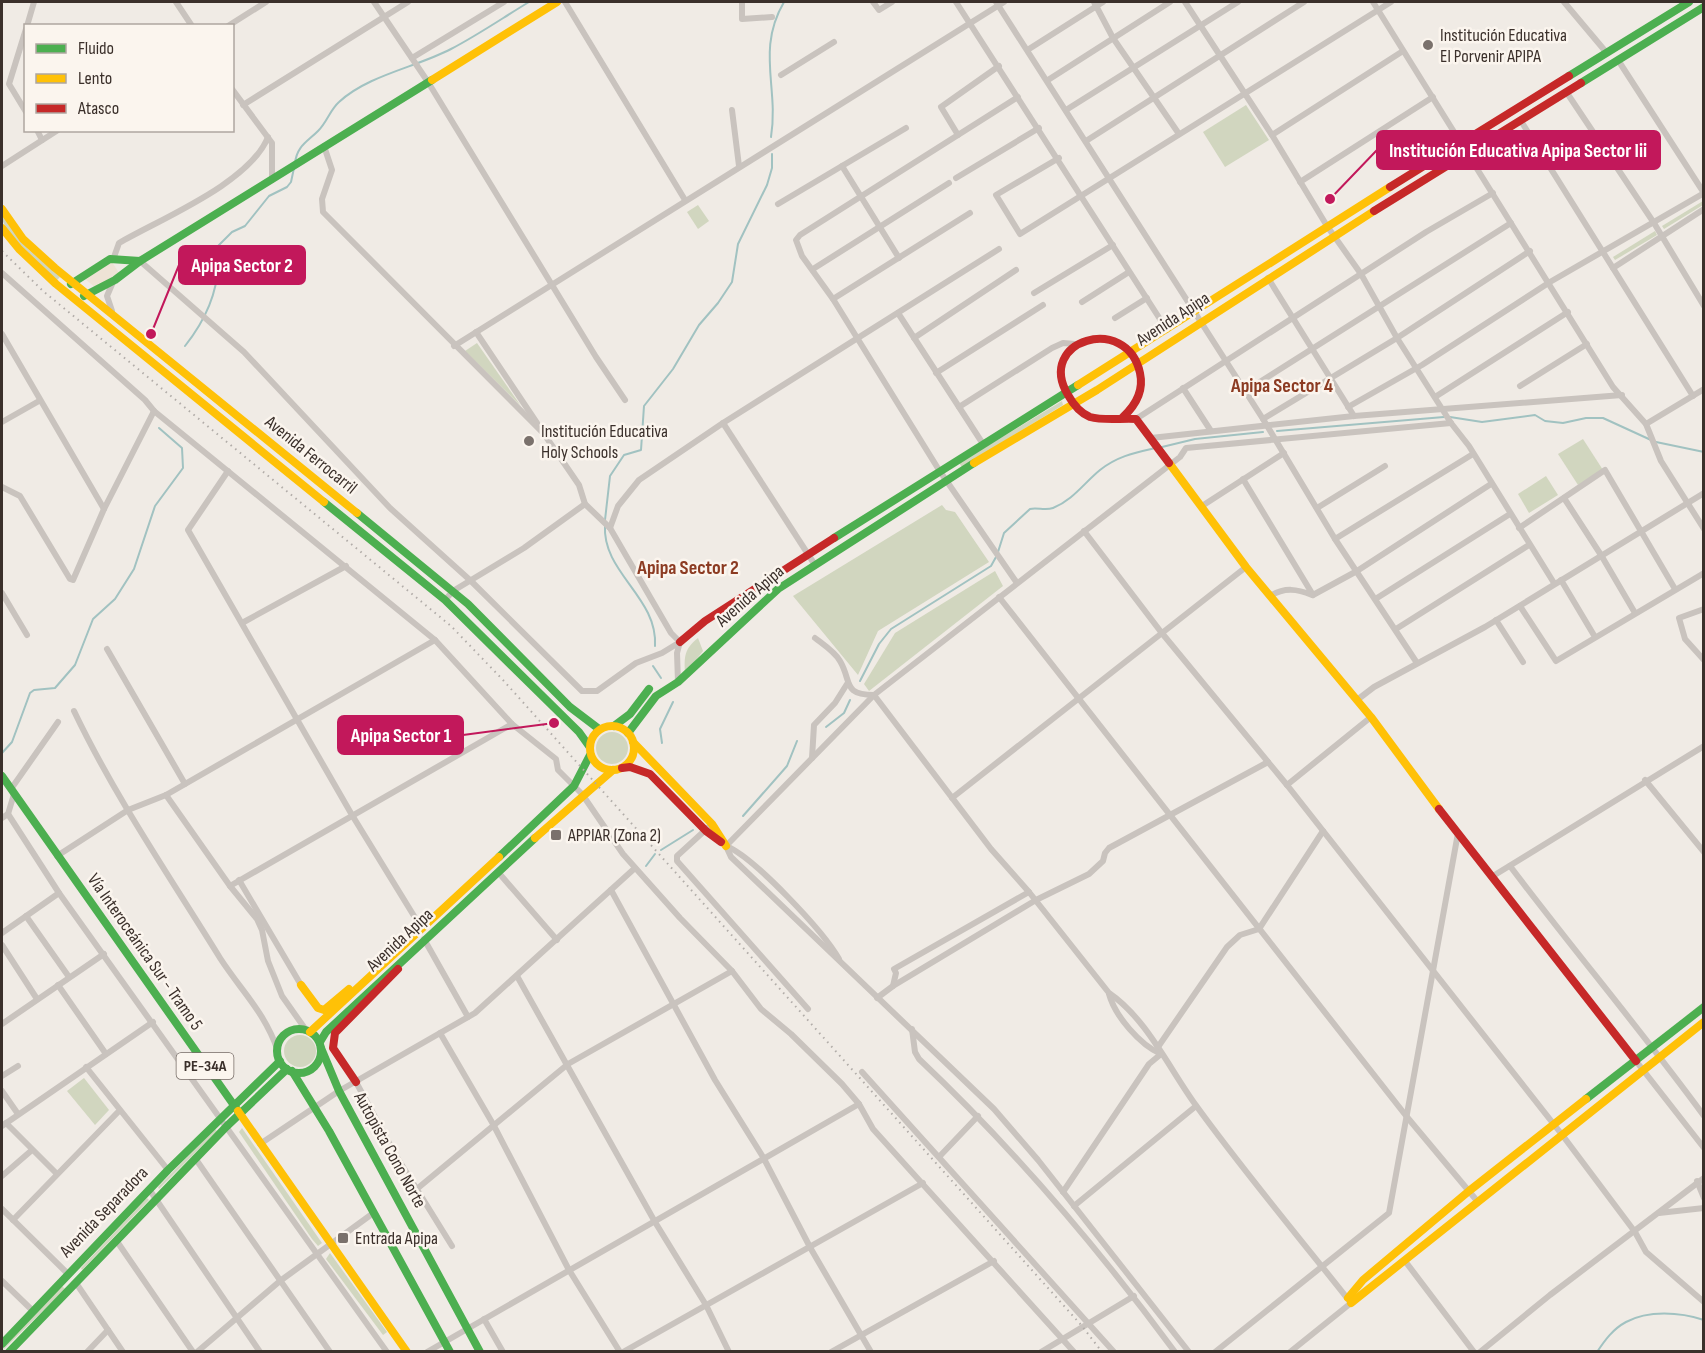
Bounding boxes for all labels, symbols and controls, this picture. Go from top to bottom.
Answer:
legend [24,24,234,132]
place label: Institución Educativa El Porvenir APIPA [1440,25,1567,67]
text: Fluido [78,38,114,59]
marker: Institución Educativa El Porvenir APIPA [1421,38,1435,52]
text: Lento [78,68,112,89]
text: Atasco [77,98,119,119]
callout: Institución Educativa Apipa Sector Iii [1377,131,1660,169]
text: Institución Educativa Apipa Sector Iii [1389,139,1647,163]
callout: Apipa Sector 2 [179,246,305,284]
text: Apipa Sector 2 [190,254,293,278]
street label: Avenida Apipa [1132,288,1214,351]
district label: Apipa Sector 4 [1230,374,1333,398]
street label: Avenida Ferrocarril [260,411,361,498]
place label: Institución Educativa Holy Schools [541,421,668,463]
marker: Institución Educativa Holy Schools [522,434,536,448]
district label: Apipa Sector 2 [636,556,739,580]
street label: Avenida Apipa [711,561,788,632]
callout: Apipa Sector 1 [338,716,463,754]
text: Apipa Sector 1 [350,724,452,748]
place label: APPIAR (Zona 2) [567,825,661,846]
marker: APPIAR (Zona 2) [549,828,563,842]
street label: Vía Interoceánica Sur - Tramo 5 [83,870,207,1034]
street label: Avenida Apipa [362,904,438,977]
road number: PE-34A [176,1053,234,1079]
street label: Autopista Cono Norte [349,1088,430,1212]
street label: Avenida Separadora [55,1162,153,1262]
place label: Entrada Apipa [355,1228,438,1249]
marker: Entrada Apipa [336,1231,350,1245]

